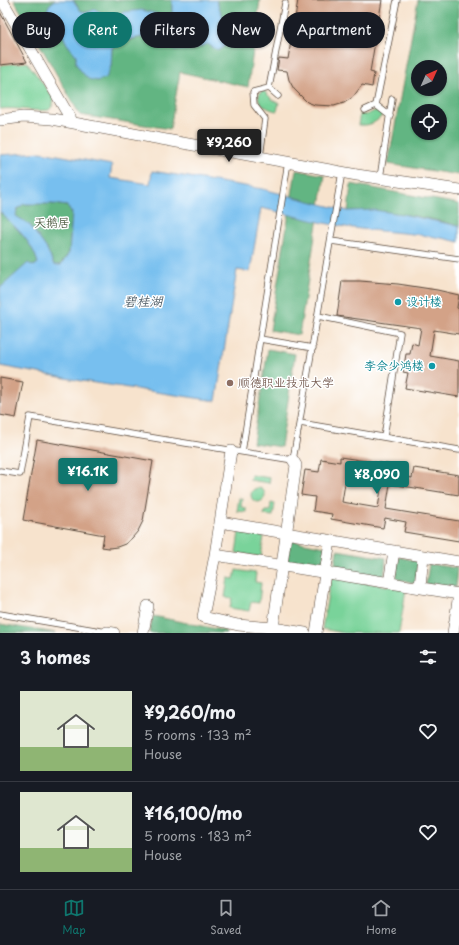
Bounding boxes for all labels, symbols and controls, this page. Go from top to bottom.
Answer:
chip: Buy [12,12,65,48]
chip: Rent [73,12,132,48]
chip: Filters [140,12,209,48]
chip: New [217,12,275,48]
chip: Apartment [283,12,385,48]
north arrow [411,60,447,96]
map controls [411,60,447,140]
button: locate [411,104,447,140]
pin: ¥9,260 [196,129,262,163]
text: ¥9,260 [206,132,252,151]
park label: 天鹅居 [34,213,70,231]
water label: 碧桂湖 [123,291,164,310]
place label: 设计楼 [406,292,442,310]
marker: 设计楼 [393,297,403,307]
place label: 李佘少鸿楼 [364,356,424,374]
marker: 李佘少鸿楼 [427,361,437,371]
place label: 顺德职业技术大学 [238,373,334,391]
marker: 顺德职业技术大学 [225,378,235,388]
pin: ¥16.1K [55,458,121,492]
text: ¥16.1K [67,461,109,480]
pin: ¥8,090 [344,461,410,495]
text: ¥8,090 [354,464,400,483]
text: 3 homes [20,644,90,670]
icon: filters [417,646,439,668]
text: ¥9,260/mo [144,699,235,725]
icon: home [52,707,100,755]
icon: heart [417,720,439,742]
text: 5 rooms · 133 m² [144,725,252,744]
text: House [144,744,182,763]
text: ¥16,100/mo [144,800,242,826]
icon: home [52,808,100,856]
icon: heart [417,821,439,843]
text: 5 rooms · 183 m² [144,826,252,845]
text: House [144,845,182,864]
tab: Map [62,897,86,938]
tab: Saved [210,897,242,938]
tab: Home [366,897,397,938]

